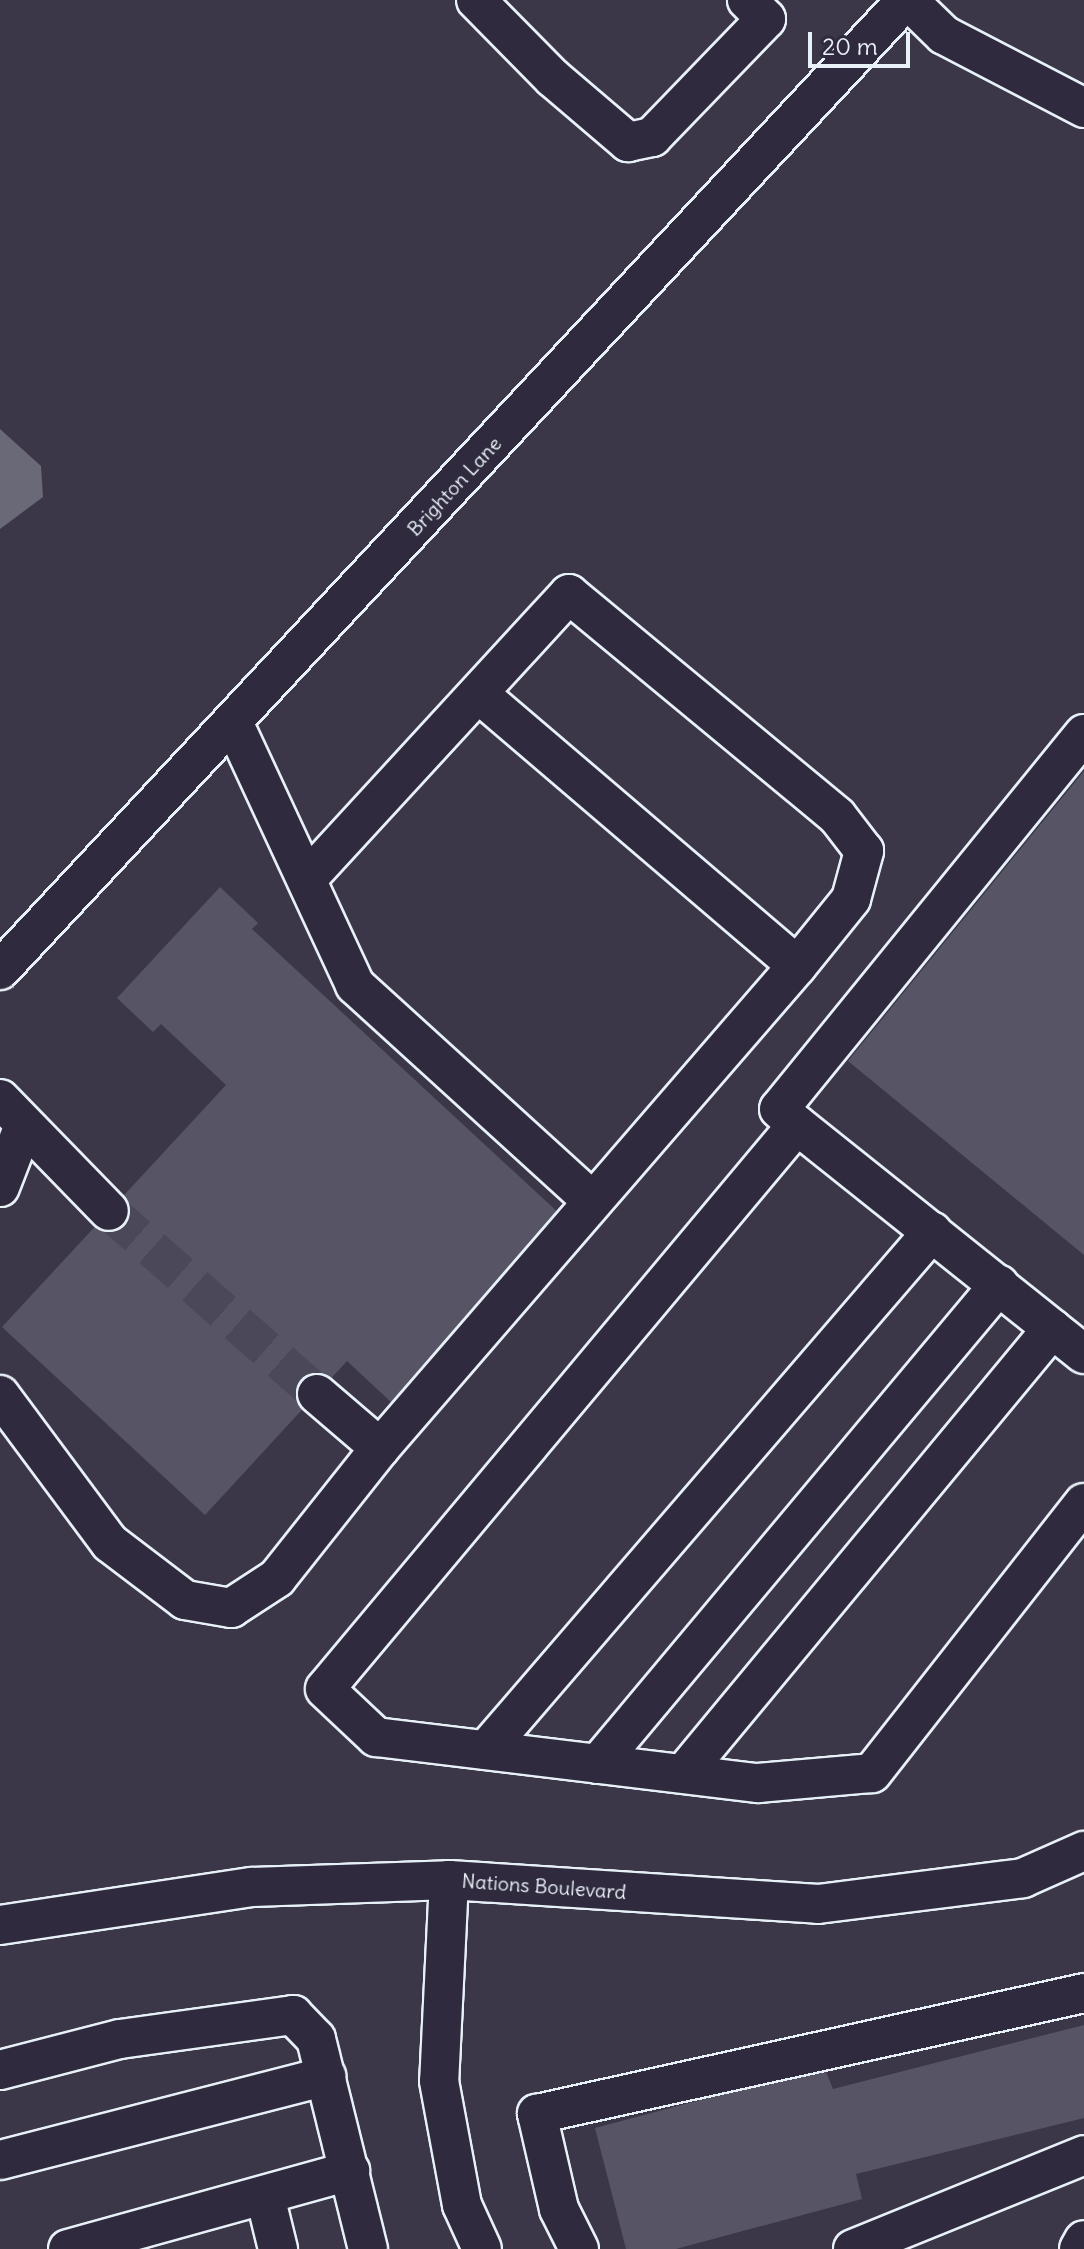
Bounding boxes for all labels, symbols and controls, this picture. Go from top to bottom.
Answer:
scale bar [812,16,914,66]
text: 20 m [822,31,878,61]
street label: Brighton Lane [402,431,506,541]
street label: Nations Boulevard [461,1868,627,1904]

